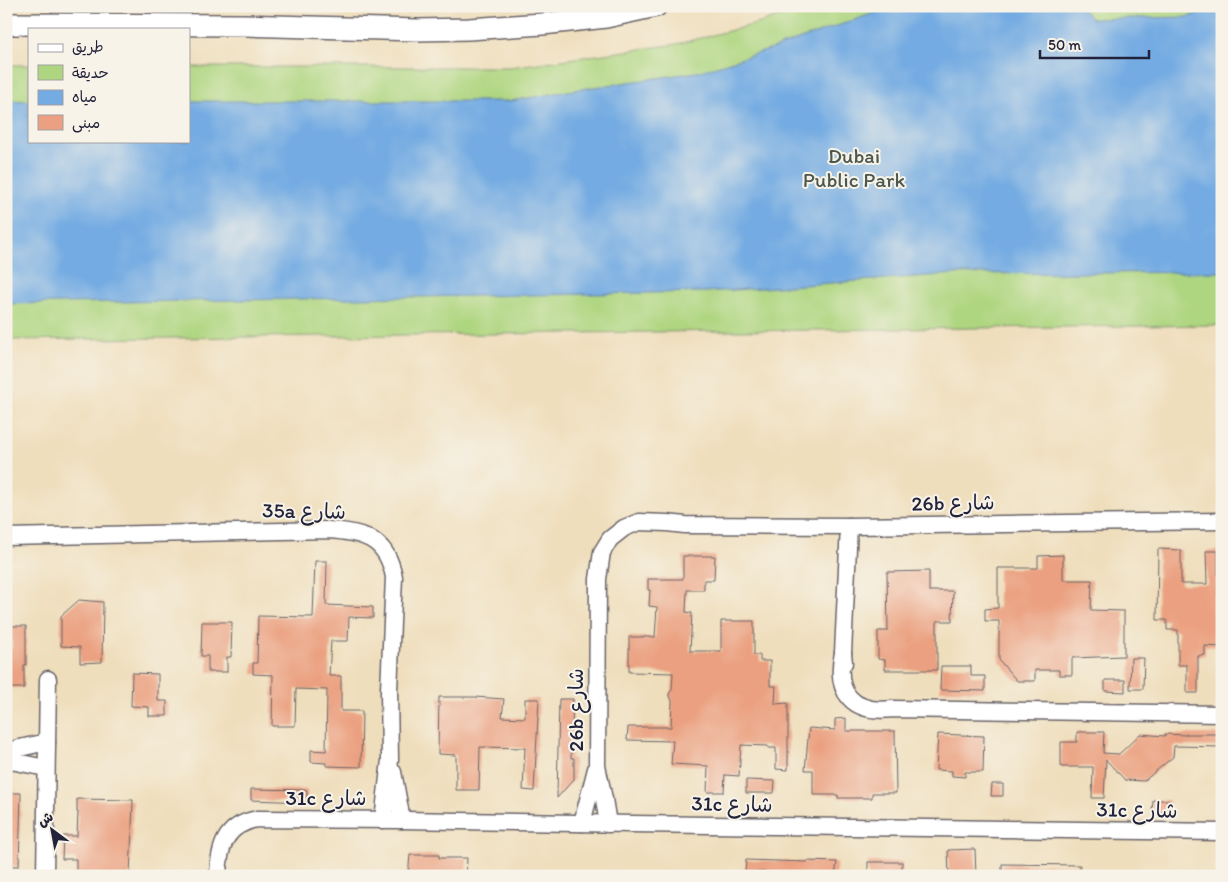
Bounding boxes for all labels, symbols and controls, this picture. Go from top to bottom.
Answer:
legend [28,28,190,142]
scale bar [1040,28,1149,60]
text: 50 m [1048,36,1081,54]
text: طريق [72,38,104,56]
text: حديقة [72,64,109,82]
text: مياه [72,88,97,106]
text: مبنى [72,114,100,133]
park label: Dubai Public Park [803,143,905,192]
street label: 26b شارع [911,489,995,519]
street label: 35a شارع [262,497,346,527]
street label: 26b شارع [563,668,591,752]
street label: 31c شارع [285,785,367,813]
street label: 31c شارع [691,790,773,820]
street label: 31c شارع [1096,796,1178,826]
north arrow [28,804,78,854]
text: ش [34,808,56,831]

